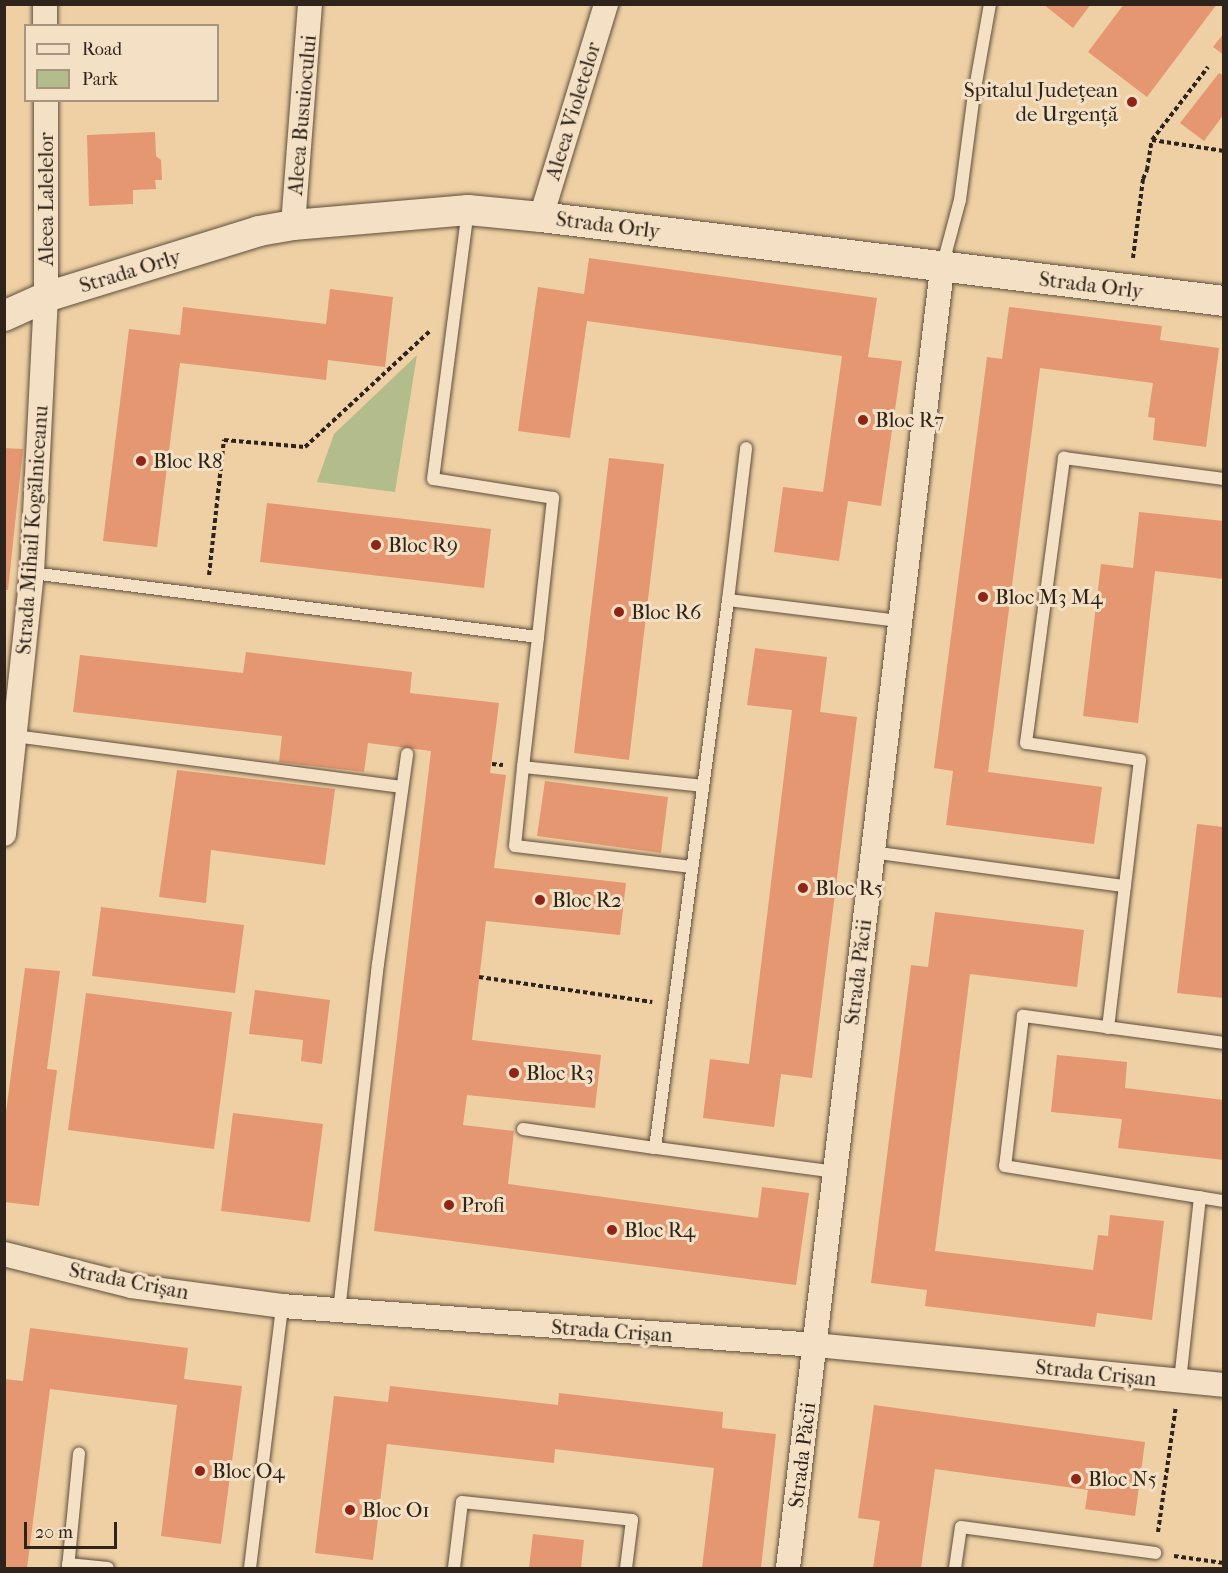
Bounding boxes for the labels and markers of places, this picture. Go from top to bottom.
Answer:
place label: Spitalul Județean de Urgență [964,77,1118,127]
marker: Spitalul Județean de Urgență [1123,93,1141,111]
place label: Bloc R7 [875,407,944,433]
marker: Bloc R7 [856,413,870,427]
place label: Bloc R8 [153,448,222,474]
marker: Bloc R8 [134,454,148,468]
place label: Bloc R9 [388,532,458,558]
marker: Bloc R9 [369,538,383,552]
place label: Bloc M3 M4 [995,584,1103,610]
marker: Bloc M3 M4 [976,590,990,604]
place label: Bloc R6 [631,599,701,625]
marker: Bloc R6 [612,605,626,619]
place label: Bloc R5 [815,875,883,901]
marker: Bloc R5 [796,881,810,895]
place label: Bloc R2 [552,887,622,913]
marker: Bloc R2 [533,893,547,907]
place label: Bloc R3 [526,1060,594,1086]
marker: Bloc R3 [507,1066,521,1080]
place label: Profi [461,1192,505,1218]
marker: Profi [442,1198,456,1212]
place label: Bloc R4 [624,1217,695,1243]
marker: Bloc R4 [605,1223,619,1237]
place label: Bloc O4 [212,1458,285,1484]
marker: Bloc O4 [193,1464,207,1478]
place label: Bloc N5 [1088,1466,1157,1492]
marker: Bloc N5 [1069,1472,1083,1486]
place label: Bloc O1 [362,1497,430,1523]
marker: Bloc O1 [343,1503,357,1517]

